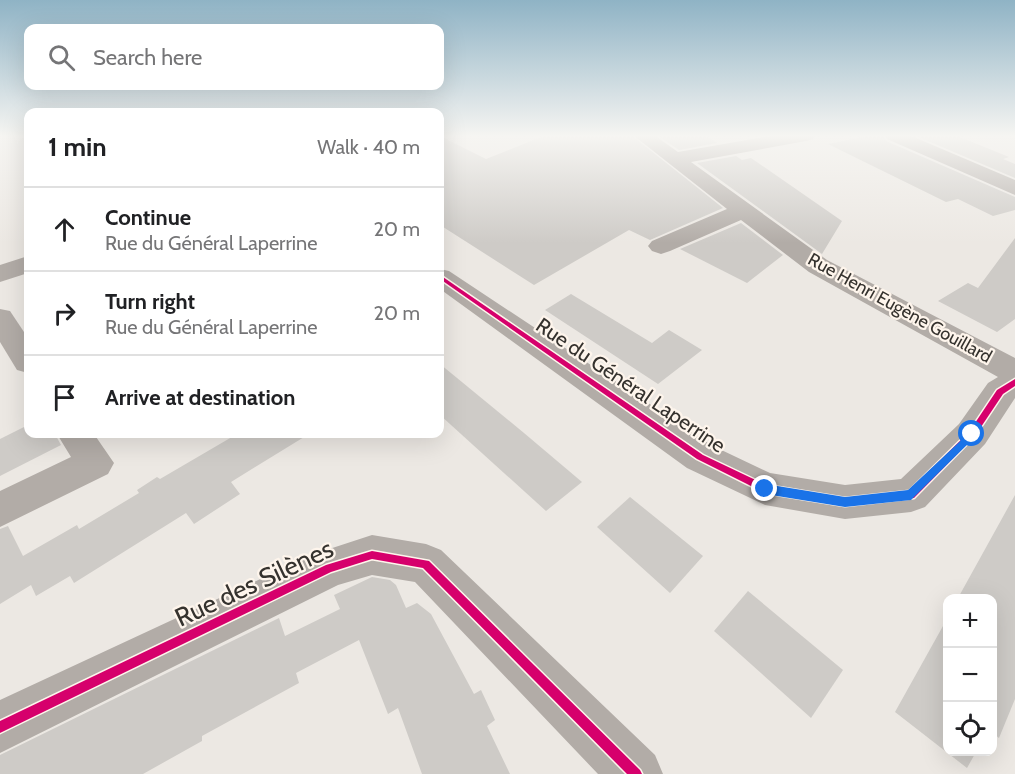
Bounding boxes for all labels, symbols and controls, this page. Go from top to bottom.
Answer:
search box [24,24,444,90]
icon: search [45,41,78,74]
text: Search here [93,44,202,71]
text: 1 min [48,131,107,163]
text: Walk · 40 m [317,135,420,159]
text: Continue [105,204,191,231]
icon: ahead [48,213,81,246]
text: 20 m [374,217,420,241]
text: Rue du Général Laperrine [105,231,317,255]
street label: Rue Henri Eugène Gouillard [804,248,996,368]
text: Turn right [105,288,195,315]
icon: right [48,297,81,330]
text: 20 m [374,301,420,325]
street label: Rue du Général Laperrine [532,312,731,458]
text: Rue du Général Laperrine [105,315,317,339]
icon: arrive [48,381,81,414]
text: Arrive at destination [105,384,295,411]
route start [958,420,984,446]
route end [751,475,777,501]
street label: Rue des Silènes [170,532,338,634]
map controls [943,594,997,756]
button: + [943,594,997,648]
button: − [943,648,997,702]
button: locate [943,702,997,756]

